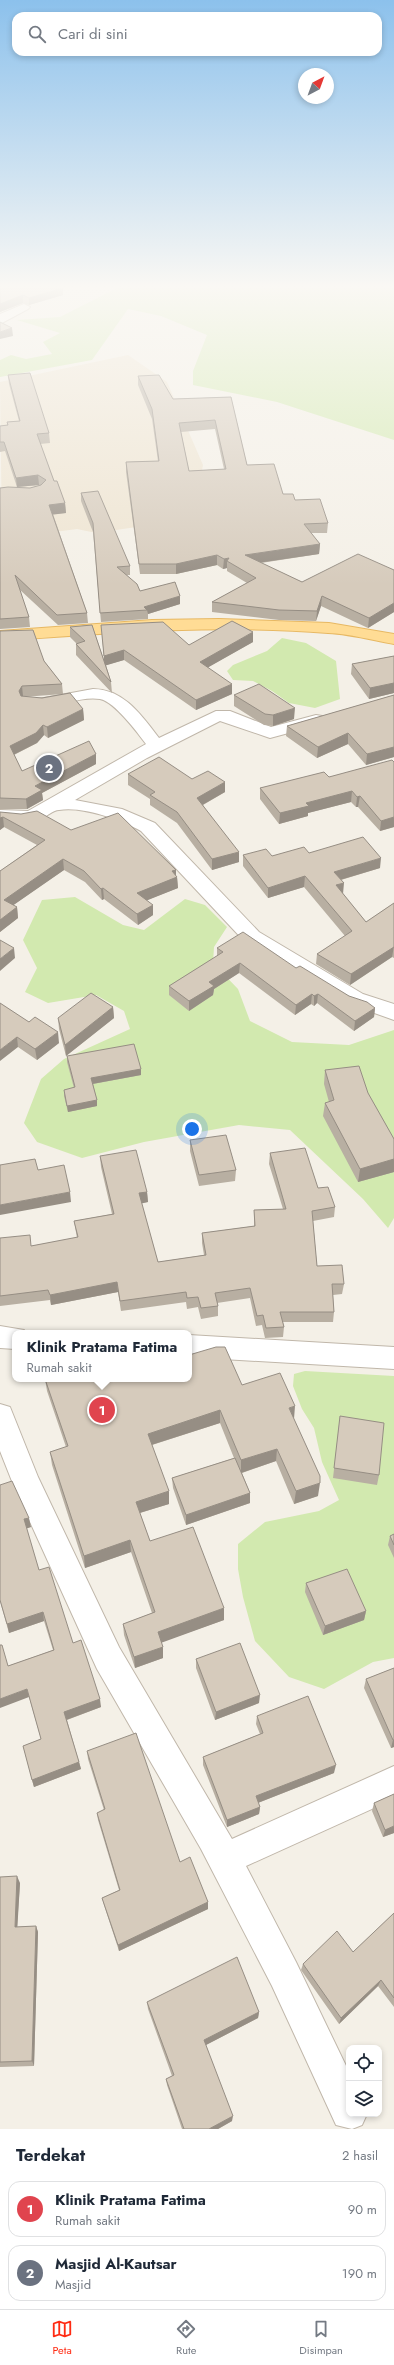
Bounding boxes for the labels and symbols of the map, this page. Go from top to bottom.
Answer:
north arrow [298,68,334,104]
pin: 2 [36,753,62,783]
your location [182,1119,202,1139]
pin: 1 [89,1395,115,1425]

